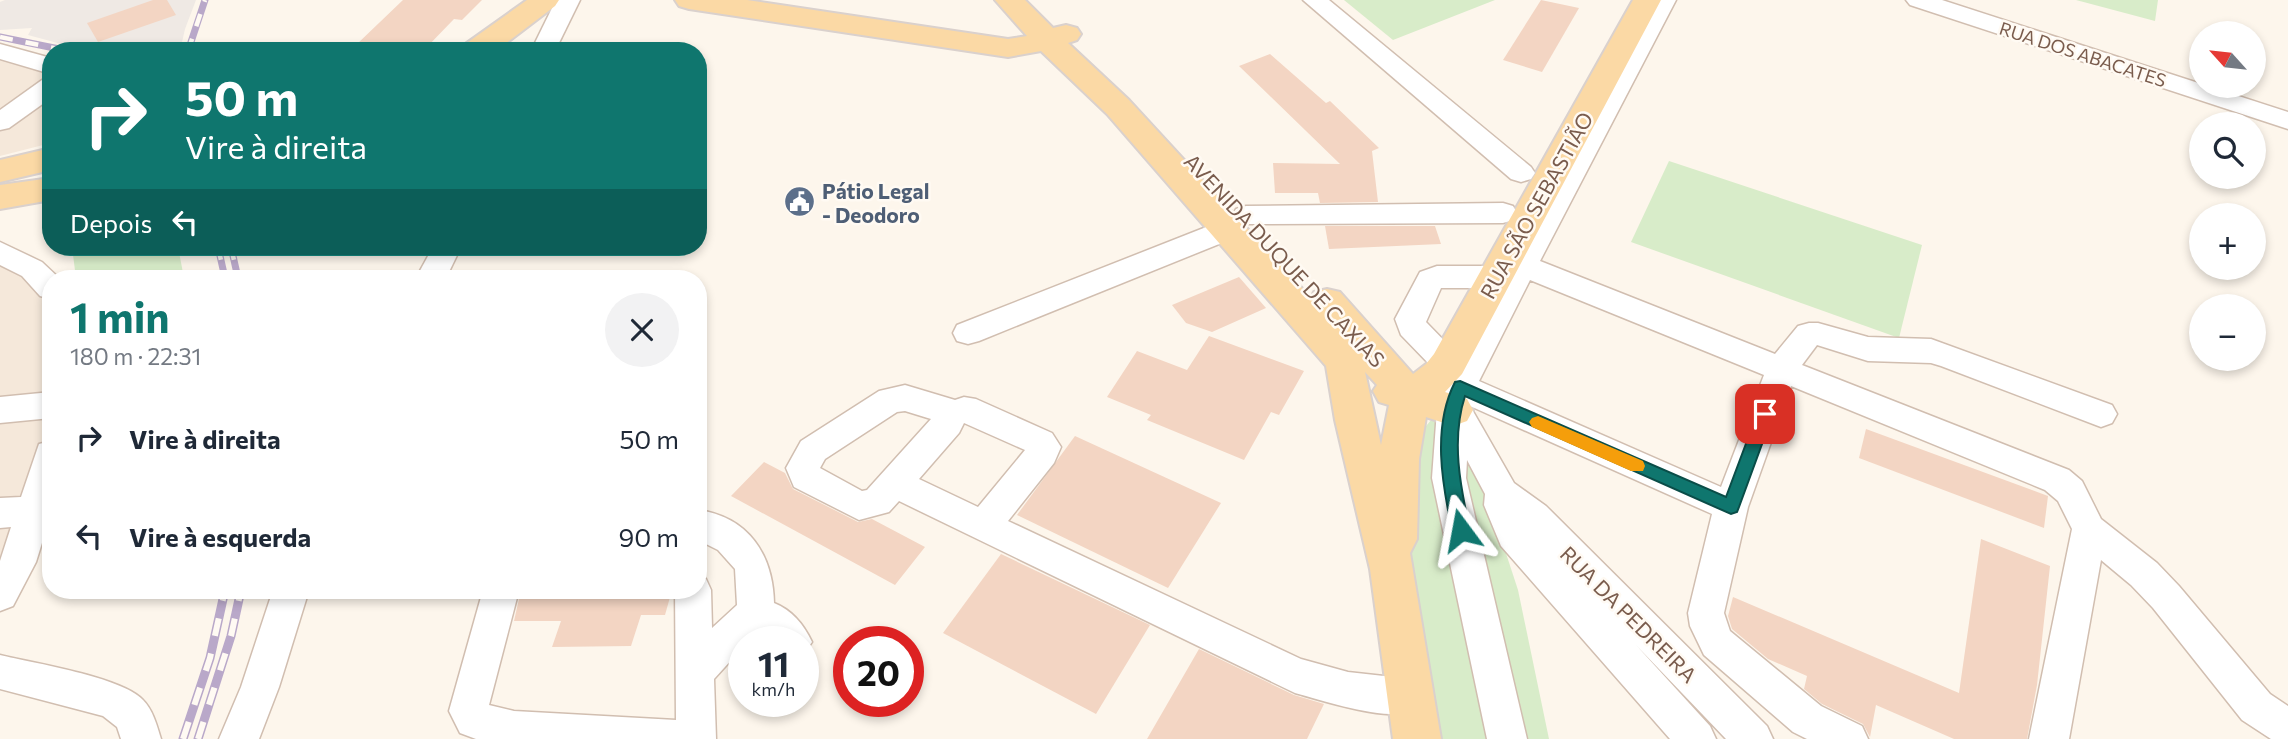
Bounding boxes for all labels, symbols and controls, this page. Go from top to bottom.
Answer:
street label: RUA DOS ABACATES [1997,17,2169,91]
north arrow [2189,21,2266,98]
map controls [2189,21,2266,371]
text: 50 m [185,66,298,126]
icon: right [70,70,161,161]
street label: RUA SÃO SEBASTIÃO [1474,107,1598,303]
button: search [2189,112,2266,189]
text: Vire à direita [185,126,367,166]
street label: AVENIDA DUQUE DE CAXIAS [1180,148,1390,372]
place label: Pátio Legal - Deodoro [822,178,929,227]
public building icon: Pátio Legal - Deodoro [782,185,816,219]
icon: left [166,203,204,241]
button: + [2189,203,2266,280]
text: Depois [70,207,152,238]
text: 1 min [70,290,170,342]
button: close [605,293,679,367]
button: − [2189,294,2266,371]
text: 180 m · 22:31 [70,342,201,370]
pin [1735,384,1795,444]
icon: arrive [1746,395,1784,433]
icon: right [70,419,108,457]
text: Vire à direita [129,423,281,454]
text: 50 m [619,423,679,454]
position arrow [1424,493,1498,567]
icon: left [70,517,108,555]
text: Vire à esquerda [129,521,311,552]
text: 90 m [619,521,679,552]
street label: RUA DA PEDREIRA [1556,541,1702,687]
speed limit sign: 20 [833,626,924,717]
text: 11 [758,641,789,684]
text: km/h [752,678,795,700]

